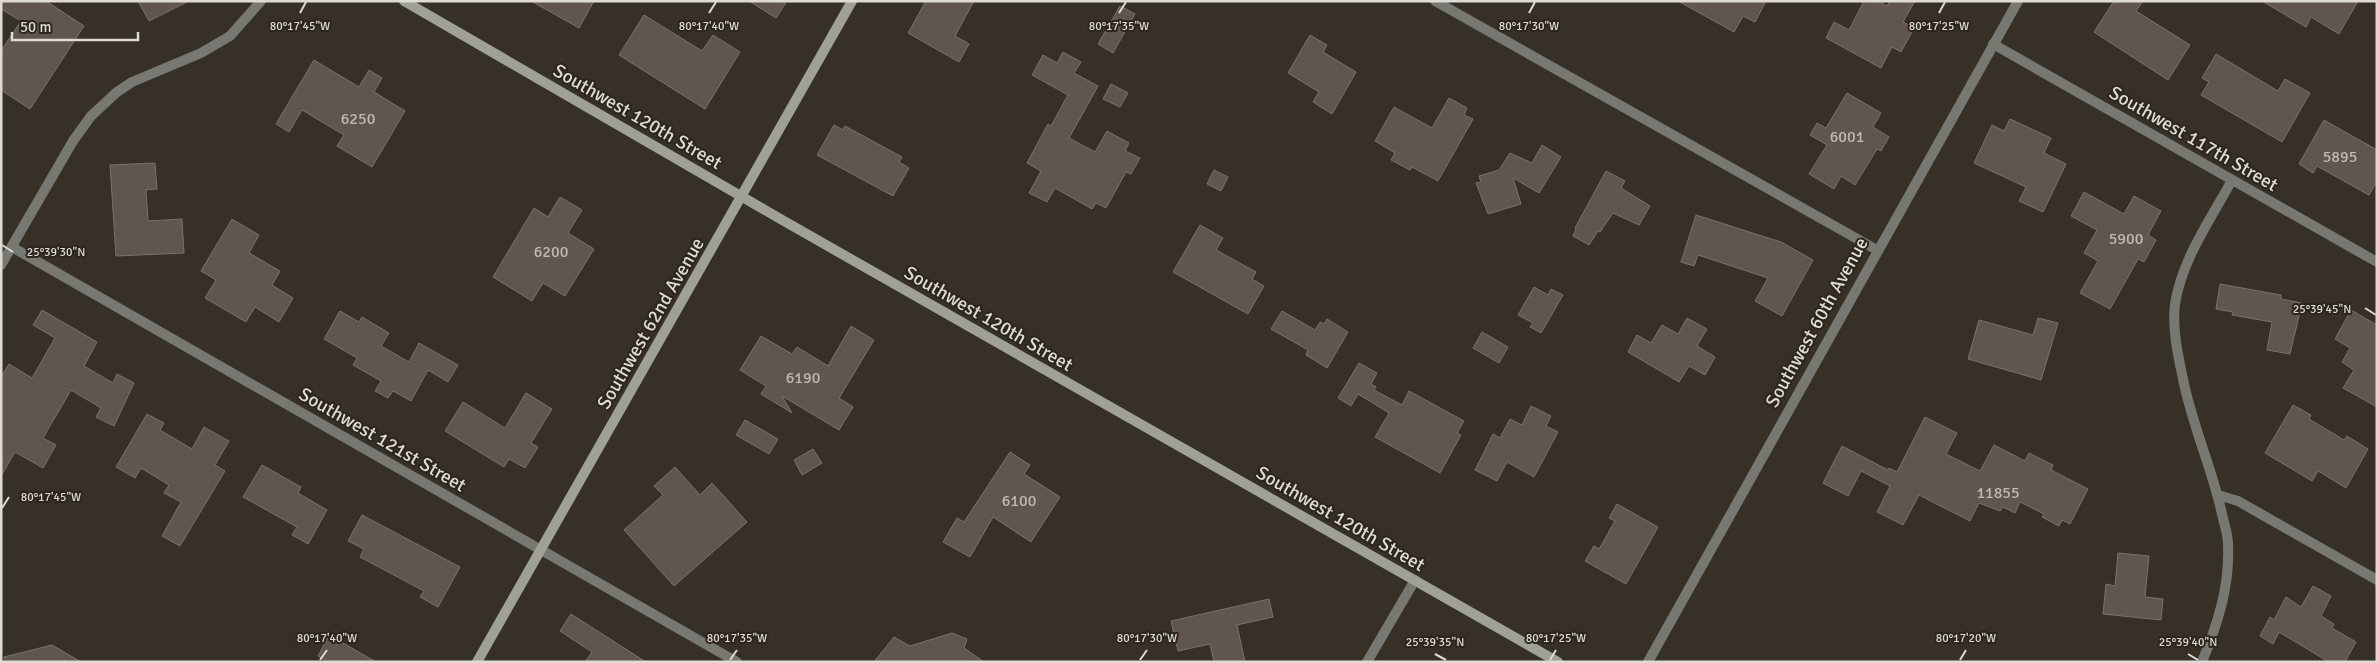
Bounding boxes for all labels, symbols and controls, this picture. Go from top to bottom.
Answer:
scale bar [12,10,139,42]
text: 50 m [20,18,51,36]
text: 80°17'45"W [270,19,330,34]
text: 80°17'40"W [679,19,739,34]
text: 80°17'35"W [1089,19,1149,34]
text: 80°17'30"W [1499,19,1559,34]
text: 80°17'25"W [1909,19,1969,34]
street label: Southwest 120th Street [549,59,727,175]
street label: Southwest 117th Street [2105,81,2283,197]
house number: 6250 [341,109,375,129]
house number: 6001 [1830,127,1864,147]
house number: 5895 [2323,147,2357,167]
house number: 5900 [2109,229,2143,249]
street label: Southwest 62nd Avenue [592,233,710,414]
street label: Southwest 60th Avenue [1760,233,1874,412]
house number: 6200 [534,242,568,262]
text: 25°39'30"N [27,245,85,260]
street label: Southwest 120th Street [900,261,1078,377]
text: 25°39'45"N [2293,302,2351,317]
house number: 6190 [786,368,820,388]
street label: Southwest 121st Street [295,382,471,498]
street label: Southwest 120th Street [1252,461,1430,577]
house number: 11855 [1976,483,2020,503]
text: 80°17'45"W [21,490,81,505]
house number: 6100 [1002,491,1036,511]
text: 80°17'40"W [297,631,357,646]
text: 80°17'35"W [707,631,767,646]
text: 80°17'30"W [1117,631,1177,646]
text: 80°17'25"W [1526,631,1586,646]
text: 80°17'20"W [1936,631,1996,646]
text: 25°39'35"N [1406,635,1464,650]
text: 25°39'40"N [2159,635,2217,650]

